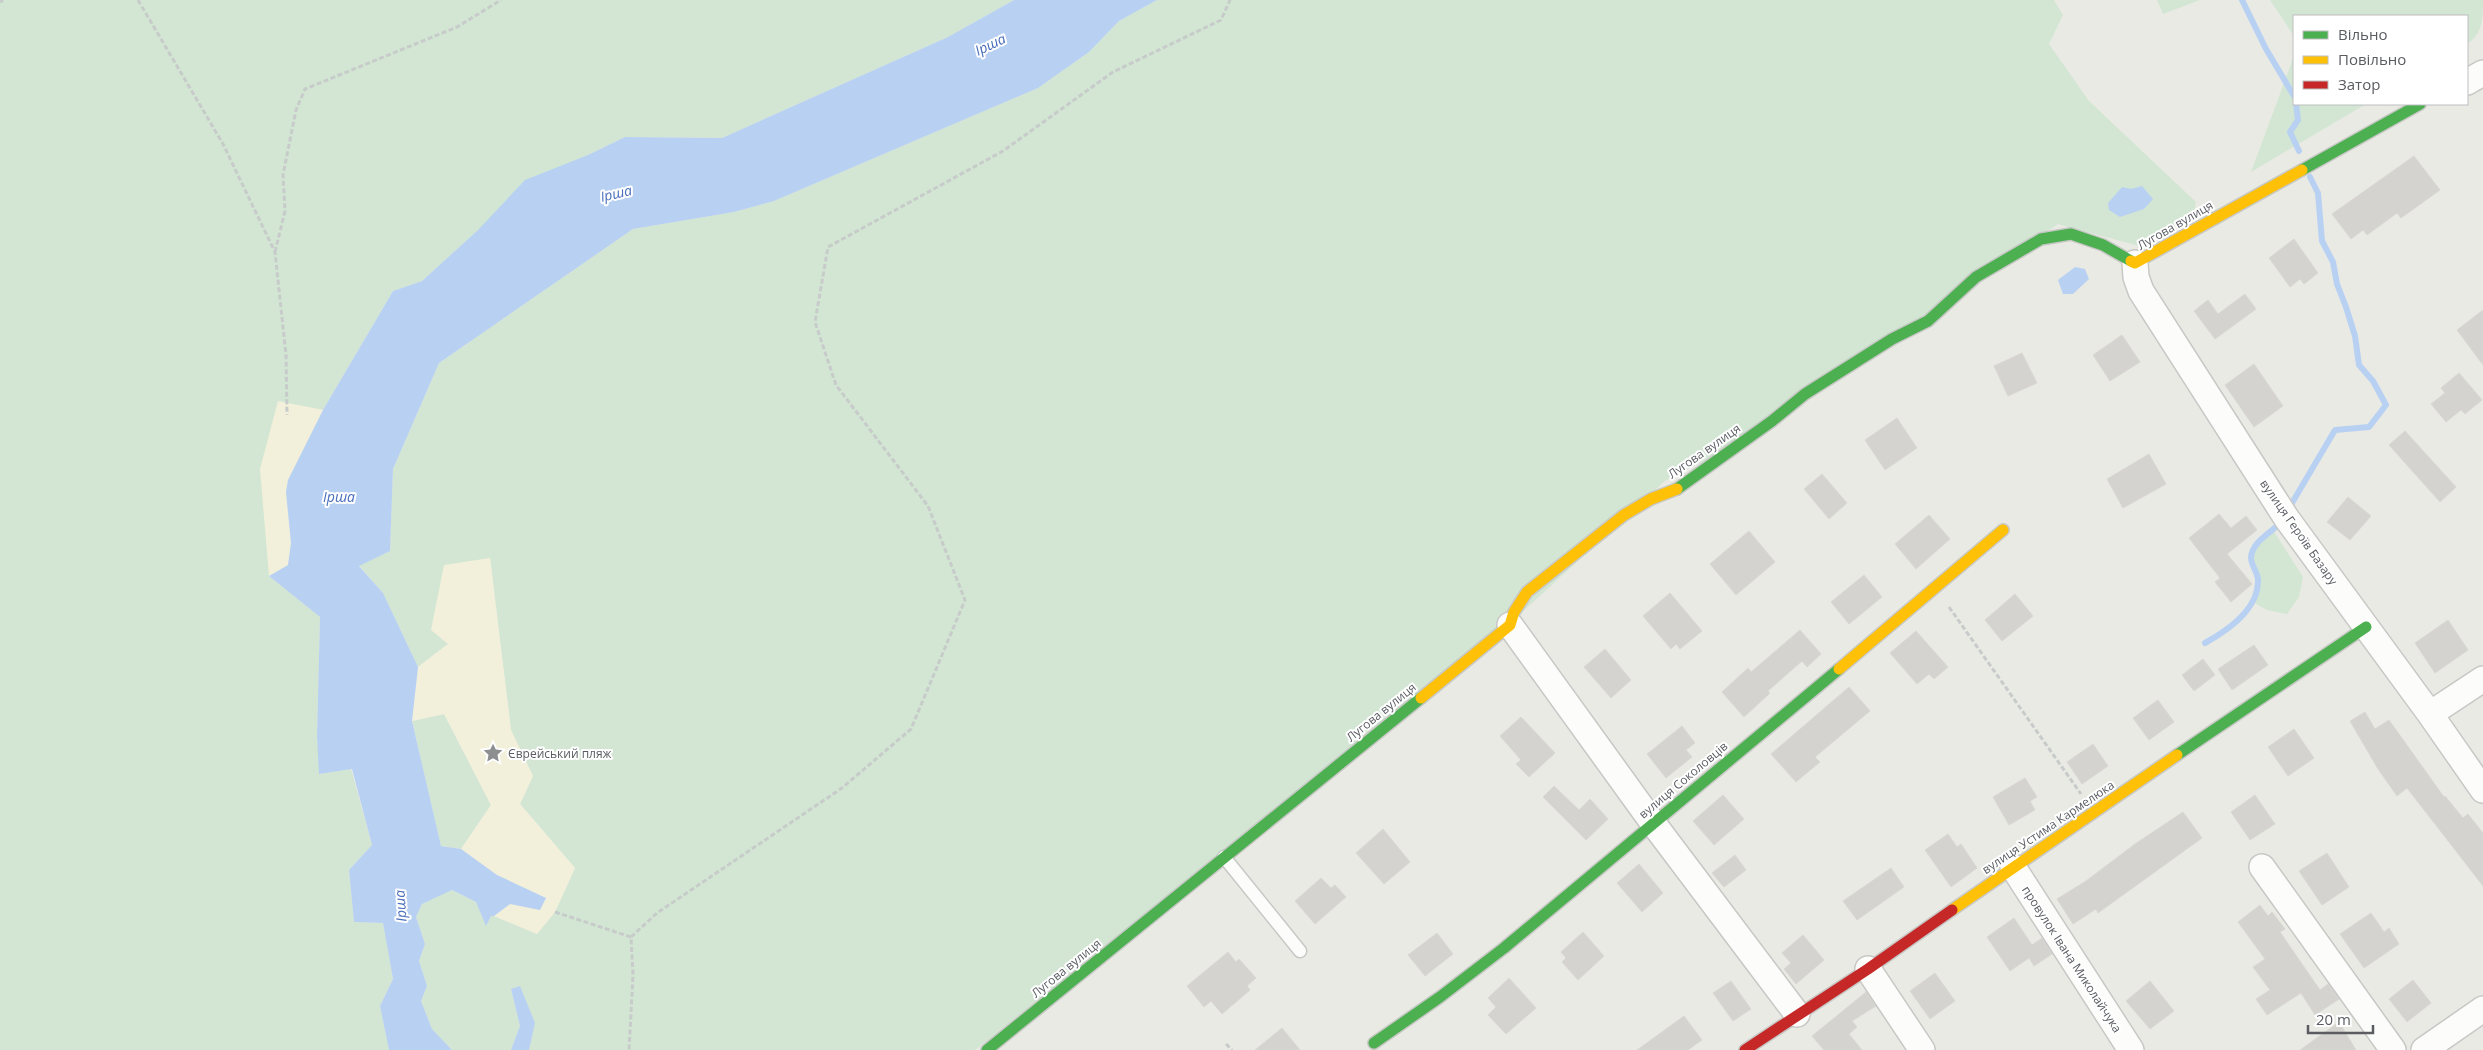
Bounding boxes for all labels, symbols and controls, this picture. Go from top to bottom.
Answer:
legend [2293,15,2468,105]
text: Вільно [2338,24,2387,44]
water label: Ірша [971,28,1009,60]
text: Повільно [2338,49,2406,69]
text: Затор [2338,74,2380,94]
water label: Ірша [598,180,634,206]
street label: Лугова вулиця [2134,196,2216,254]
street label: Лугова вулиця [1664,420,1744,482]
street label: вулиця Героїв Базару [2256,476,2342,589]
water label: Ірша [323,487,355,506]
street label: Лугова вулиця [1343,679,1419,745]
street label: вулиця Соколовців [1635,738,1731,822]
place icon: Єврейський пляж [482,742,504,764]
place label: Єврейський пляж [508,745,612,762]
street label: вулиця Устима Кармелюка [1978,776,2118,878]
street label: провулок Івана Миколайчука [2018,882,2126,1036]
water label: Ірша [389,889,411,923]
street label: Лугова вулиця [1028,935,1104,1001]
scale bar [2308,1002,2373,1034]
text: 20 m [2316,1009,2351,1029]

